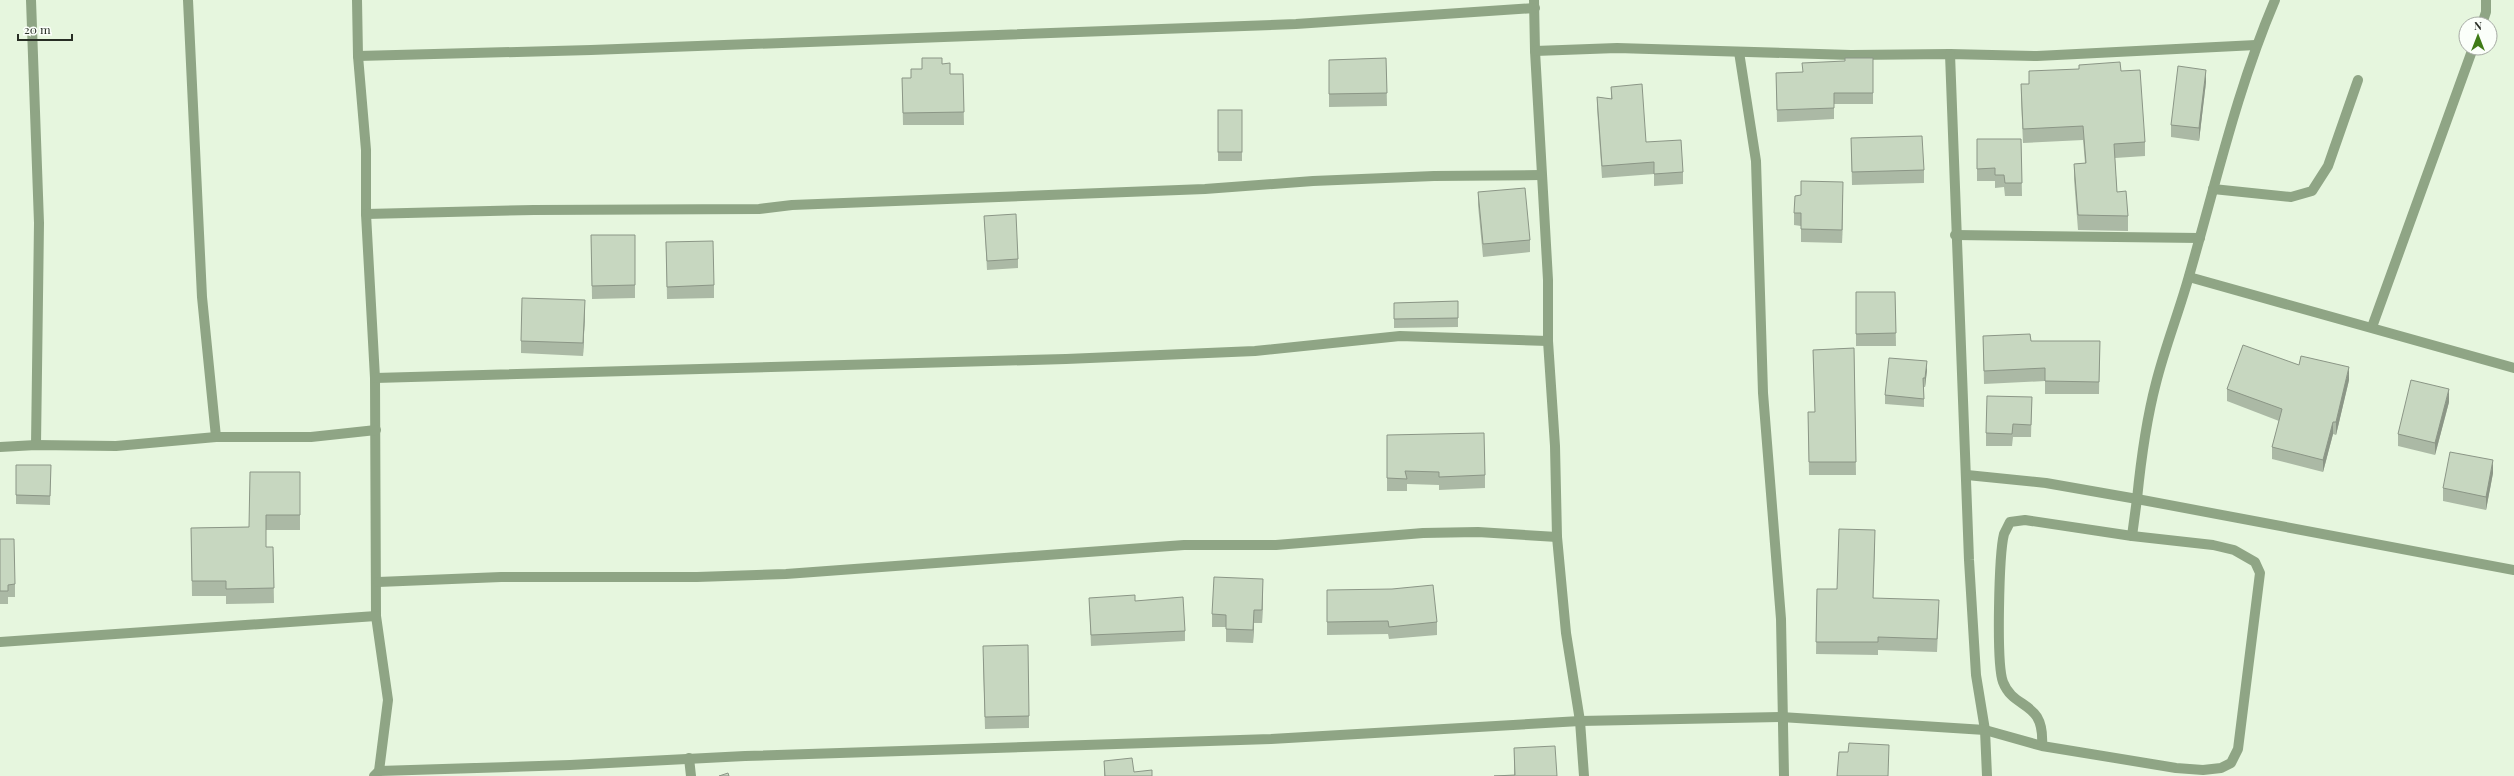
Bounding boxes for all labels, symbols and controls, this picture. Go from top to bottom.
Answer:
scale bar [18,16,72,42]
north arrow [2458,16,2498,56]
text: N [2474,18,2482,33]
text: 20 m [24,21,51,37]

